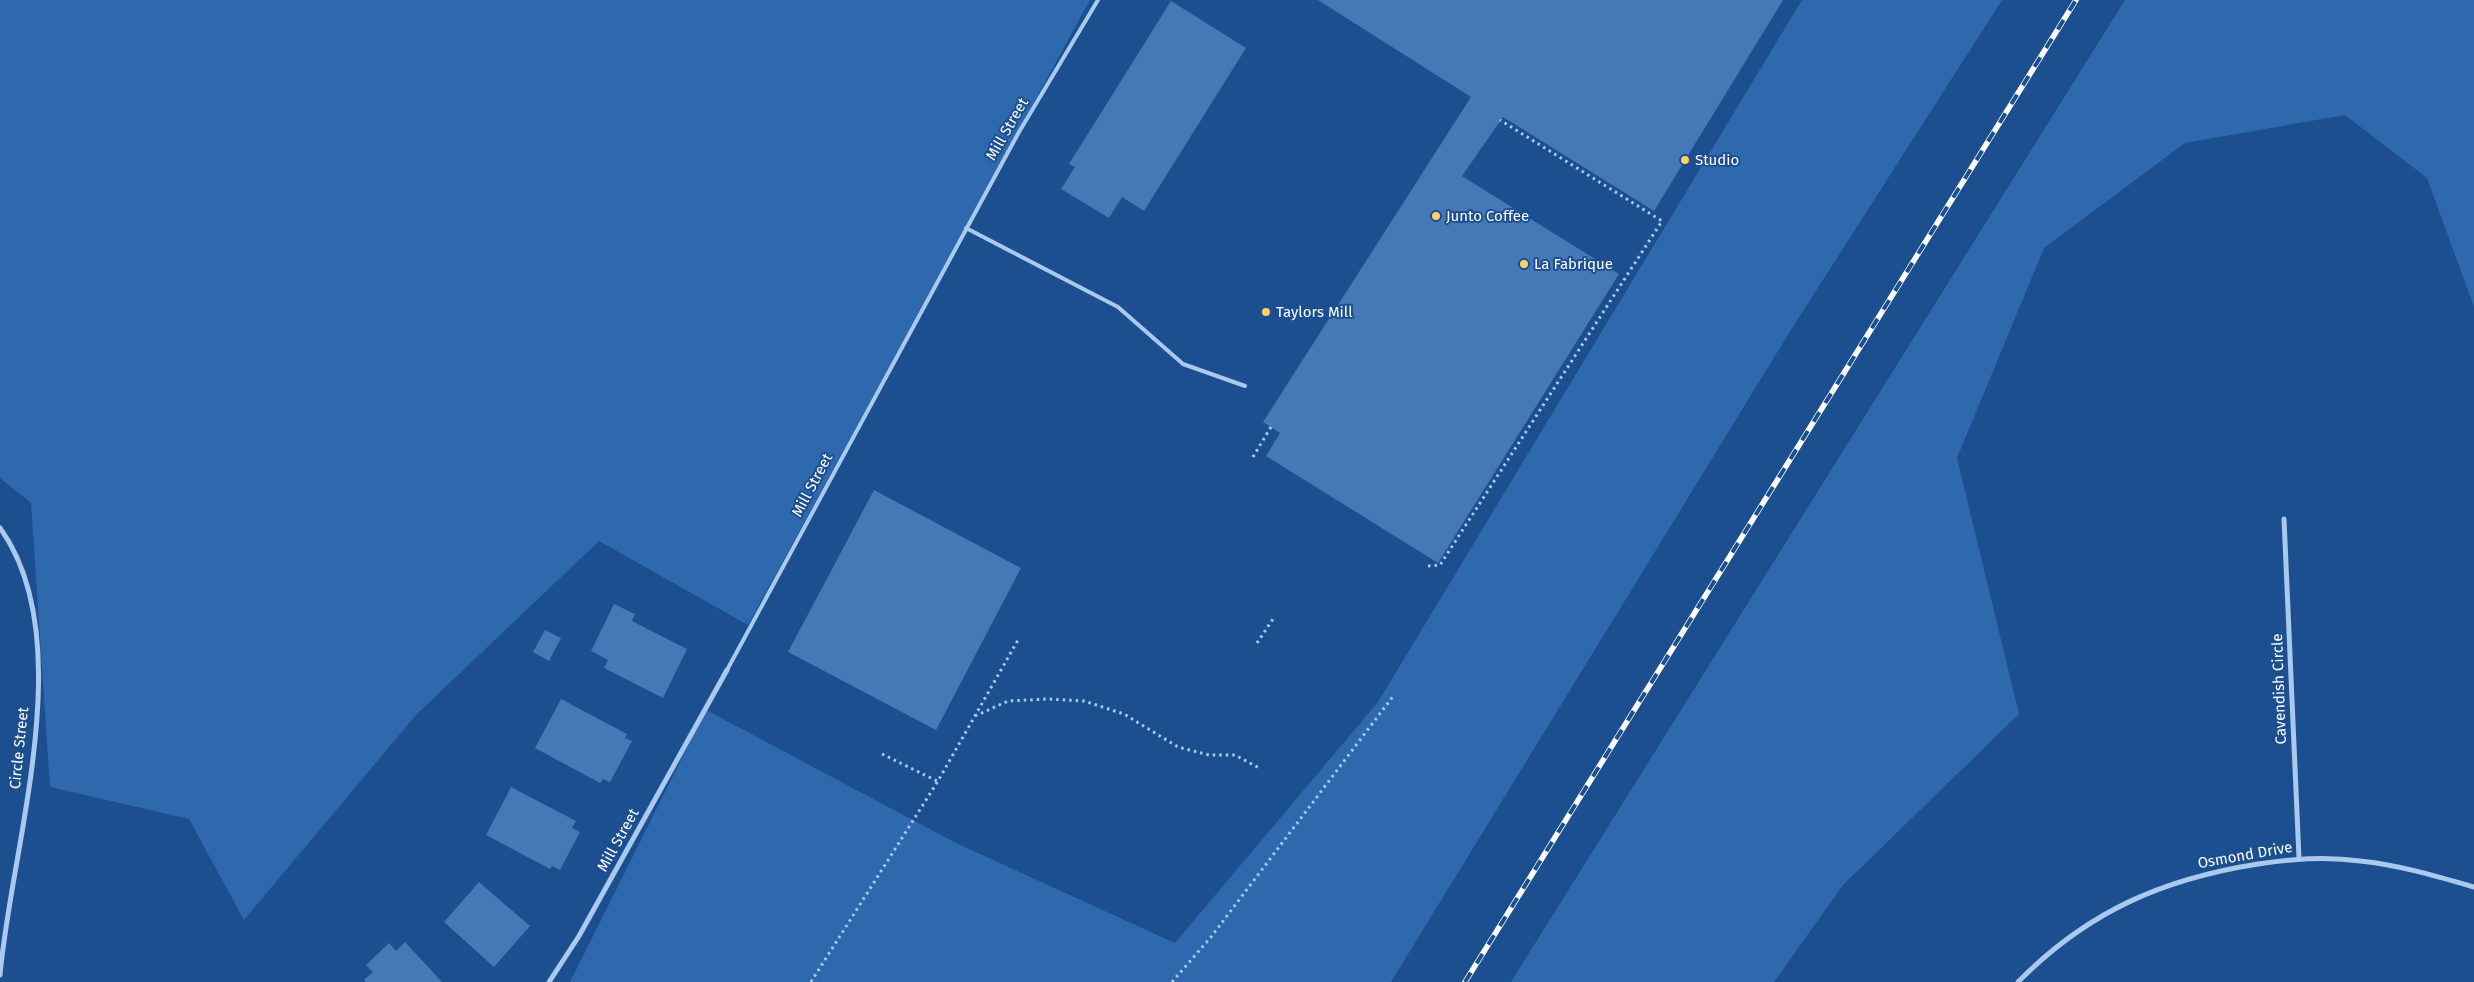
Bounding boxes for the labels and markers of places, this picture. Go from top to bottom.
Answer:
place label: Studio [1695,151,1739,169]
marker: Studio [1679,154,1691,166]
place label: Junto Coffee [1446,207,1529,225]
marker: Junto Coffee [1430,210,1442,222]
place label: La Fabrique [1534,255,1613,273]
marker: La Fabrique [1518,258,1530,270]
place label: Taylors Mill [1276,303,1353,321]
marker: Taylors Mill [1260,306,1272,318]

